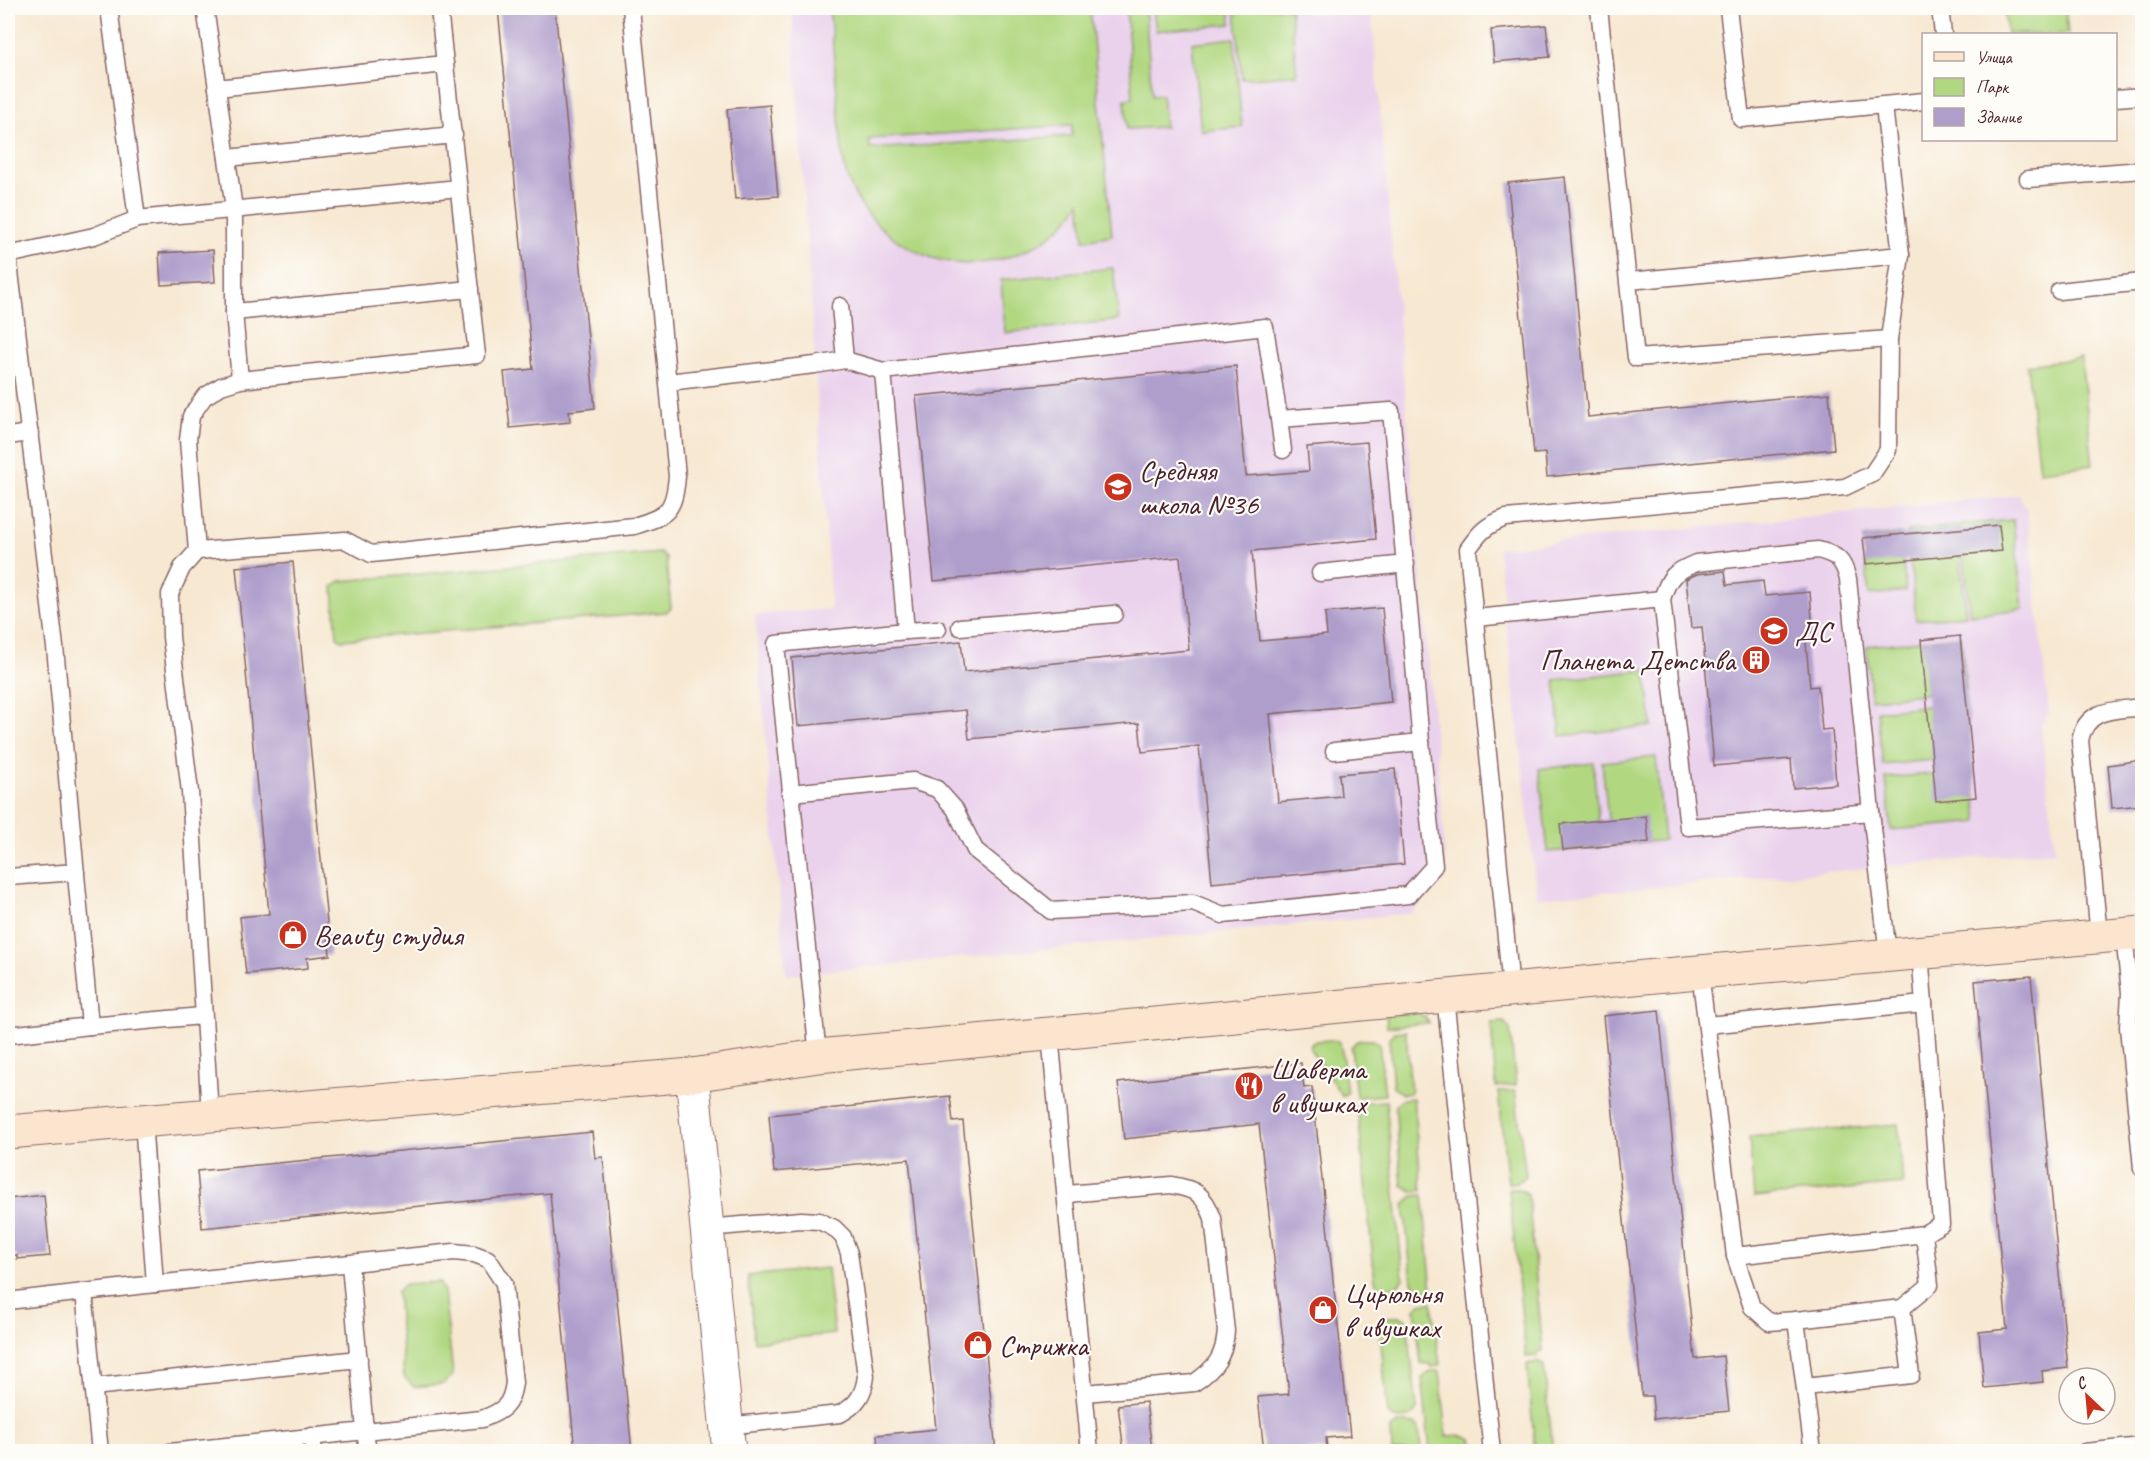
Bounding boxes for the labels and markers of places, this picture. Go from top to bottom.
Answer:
place label: Средняя школа №36 [1139,451,1260,523]
school or university icon: Средняя школа №36 [1102,471,1134,503]
place label: ДС [1795,612,1835,650]
school or university icon: ДС [1758,615,1790,647]
place label: Планета Детства [1540,641,1737,679]
building icon: Планета Детства [1740,644,1772,676]
place label: Beauty студия [314,916,465,954]
shop icon: Beauty студия [277,919,309,951]
place label: Шаверма в ивушках [1270,1050,1369,1122]
restaurant icon: Шаверма в ивушках [1233,1070,1265,1102]
place label: Цирюльня в ивушках [1344,1274,1445,1346]
shop icon: Цирюльня в ивушках [1307,1294,1339,1326]
place label: Стрижка [999,1326,1090,1364]
shop icon: Стрижка [962,1329,994,1361]

